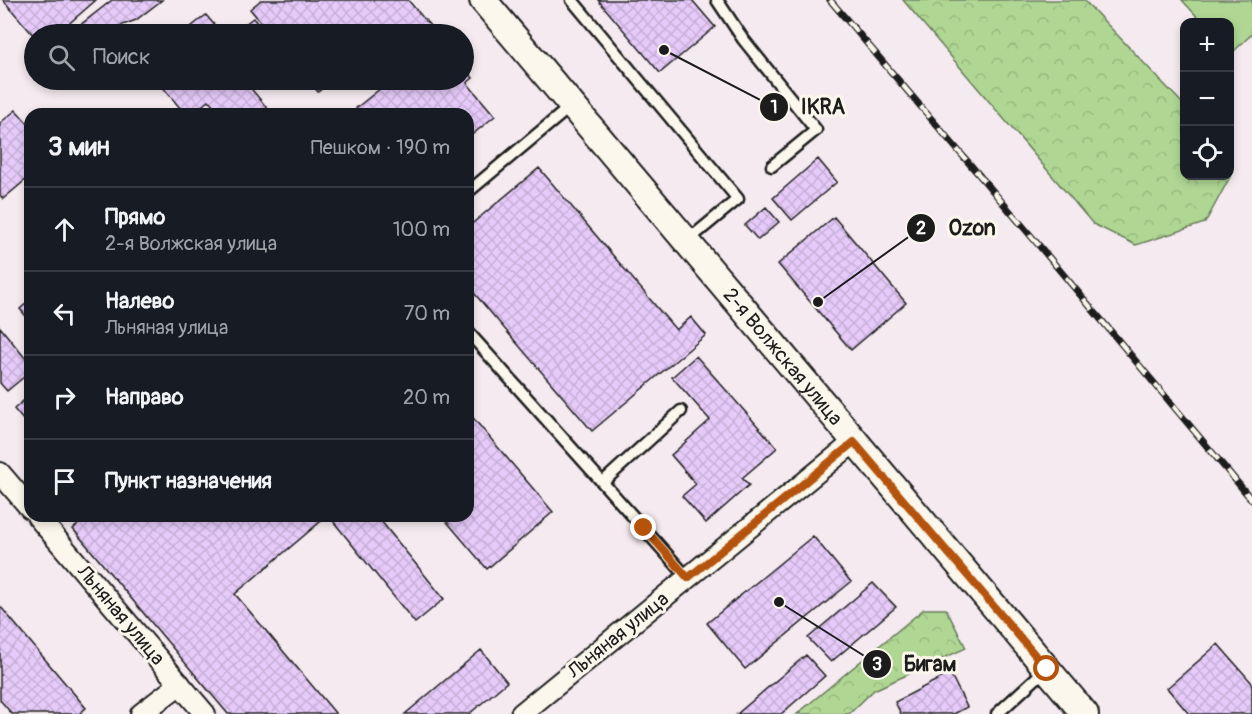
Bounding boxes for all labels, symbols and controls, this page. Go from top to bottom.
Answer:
map controls [1180,18,1234,180]
button: + [1180,18,1234,72]
search box [24,24,474,90]
icon: search [45,41,78,74]
text: Поиск [93,43,150,71]
button: − [1180,72,1234,126]
callout: IKRA [759,88,858,127]
text: IKRA [801,94,846,121]
text: 1 [770,96,778,119]
button: locate [1180,126,1234,180]
text: 3 мин [48,131,110,163]
text: Пешком · 190 m [311,135,450,160]
text: Прямо [105,203,165,231]
callout: Ozon [906,209,1007,248]
icon: ahead [48,213,81,246]
text: Ozon [948,215,996,242]
text: 100 m [393,217,450,242]
text: 2 [916,217,926,240]
text: 2-я Волжская улица [105,231,277,256]
street label: 2-я Волжская улица [718,282,848,430]
text: Налево [105,287,174,315]
icon: left [48,297,81,330]
text: 70 m [404,301,450,326]
text: Льняная улица [105,315,228,340]
icon: right [48,381,81,414]
text: Направо [105,383,184,411]
text: 20 m [403,385,450,410]
icon: arrive [48,465,81,498]
text: Пункт назначения [105,467,272,495]
route end [630,514,656,540]
street label: Льняная улица [71,559,170,670]
street label: Льняная улица [561,586,674,684]
callout: Бигам [862,644,968,683]
text: Бигам [904,651,957,678]
text: 3 [872,653,882,676]
route start [1033,655,1059,681]

